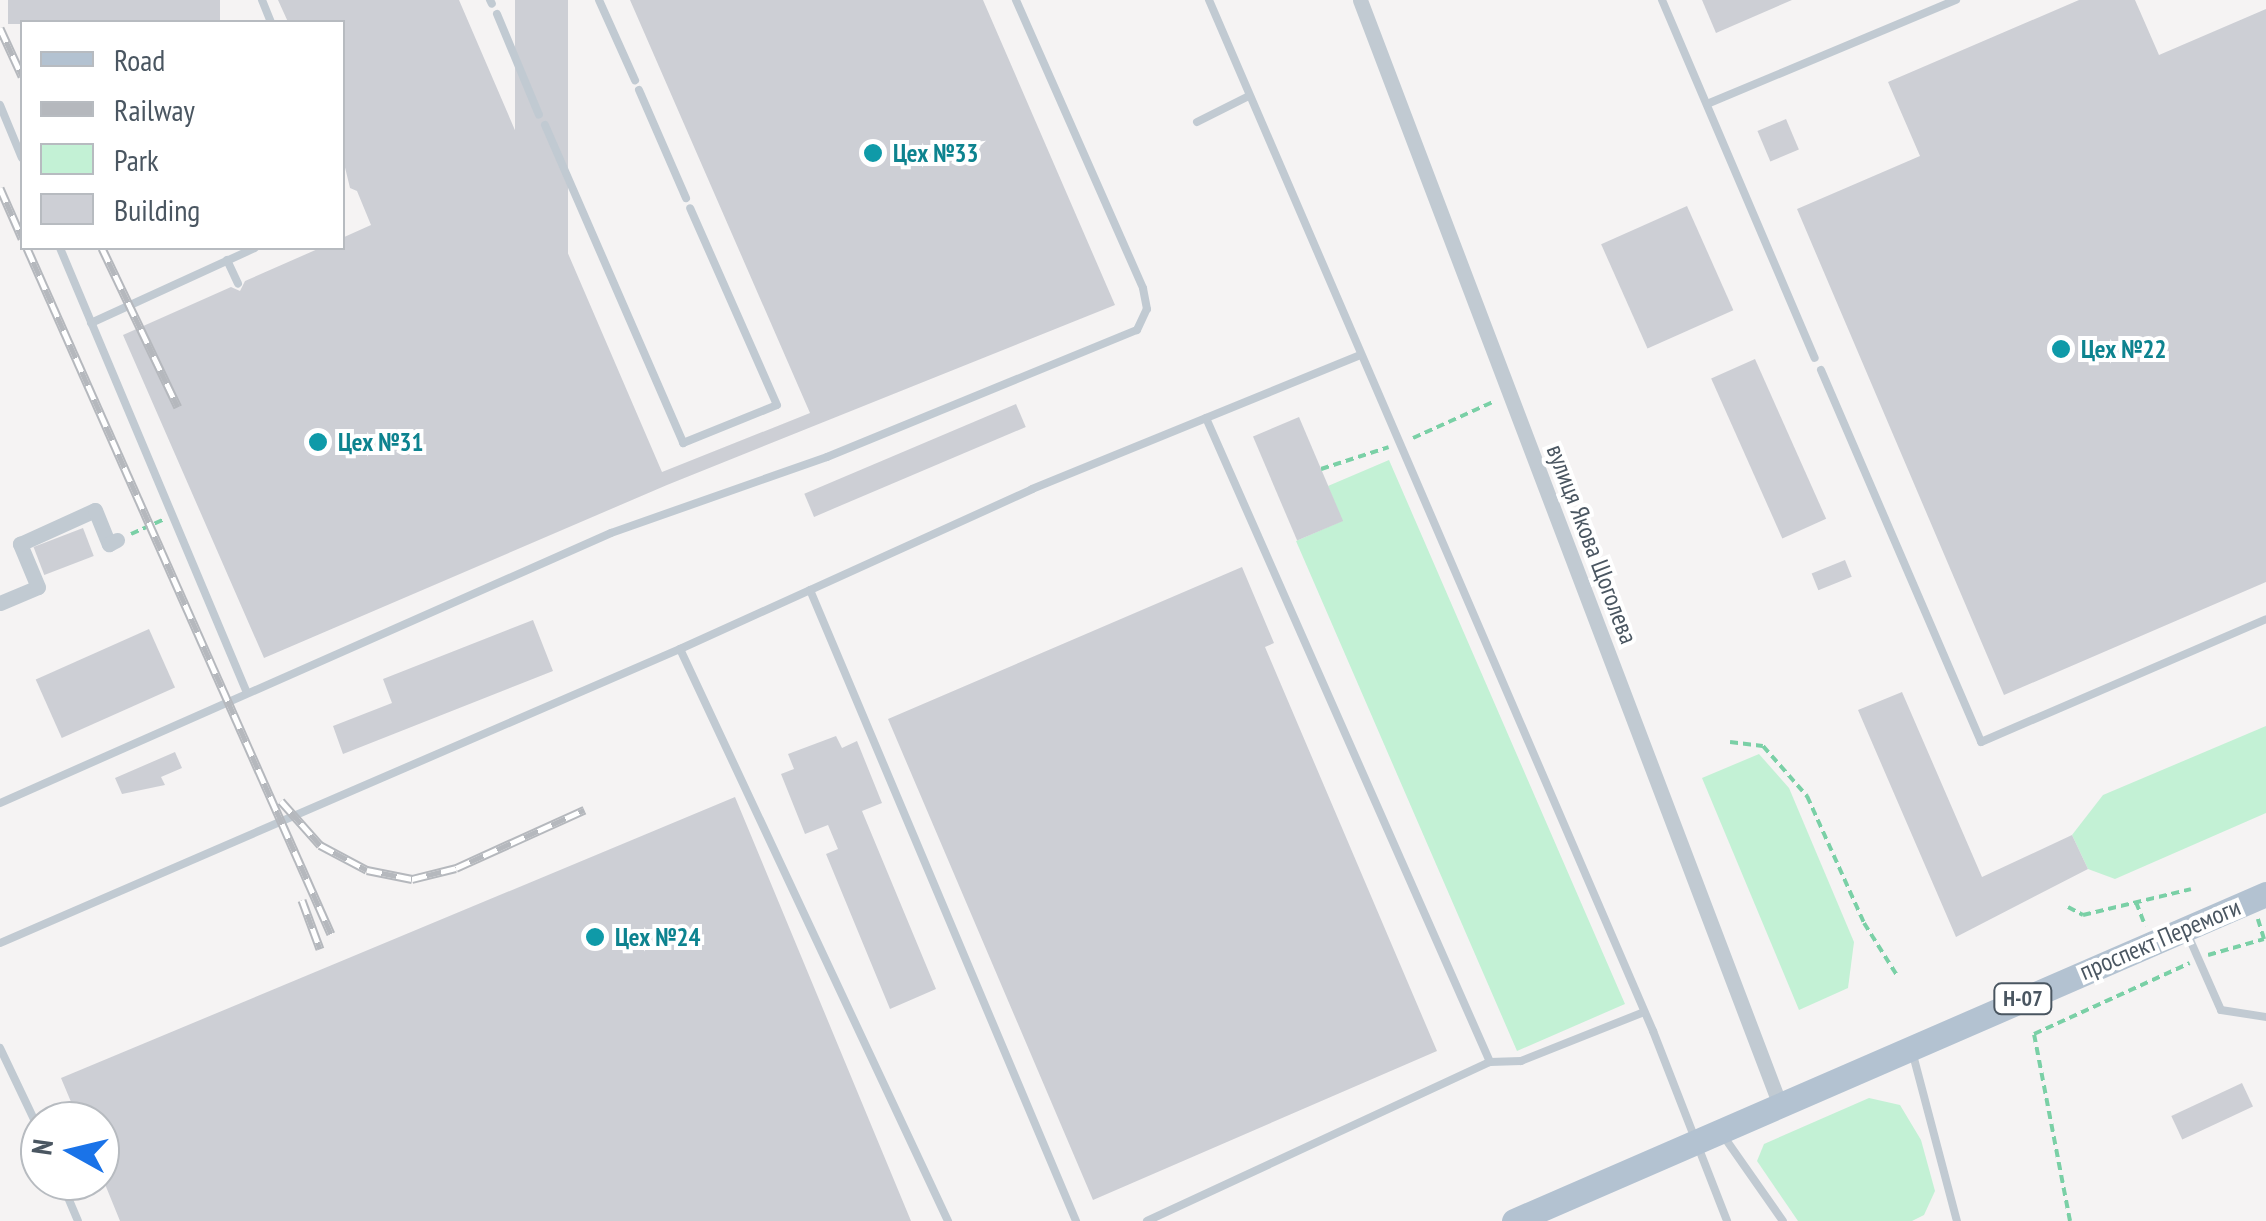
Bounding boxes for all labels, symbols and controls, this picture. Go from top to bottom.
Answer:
legend [20,20,345,250]
text: Road [114,40,165,79]
text: Railway [114,90,195,129]
place label: Цех №33 [893,138,979,168]
text: Park [114,140,159,179]
marker: Цех №33 [862,142,884,164]
text: Building [114,190,200,229]
place label: Цех №22 [2081,334,2167,364]
marker: Цех №22 [2050,338,2072,360]
place label: Цех №31 [338,427,424,457]
marker: Цех №31 [307,431,329,453]
street label: вулиця Якова Щоголева [1540,440,1644,648]
street label: проспект Перемоги [2075,892,2245,986]
place label: Цех №24 [615,922,701,952]
marker: Цех №24 [584,926,606,948]
road number: Н-07 [1993,982,2053,1016]
north arrow [20,1101,120,1201]
text: N [22,1137,61,1157]

